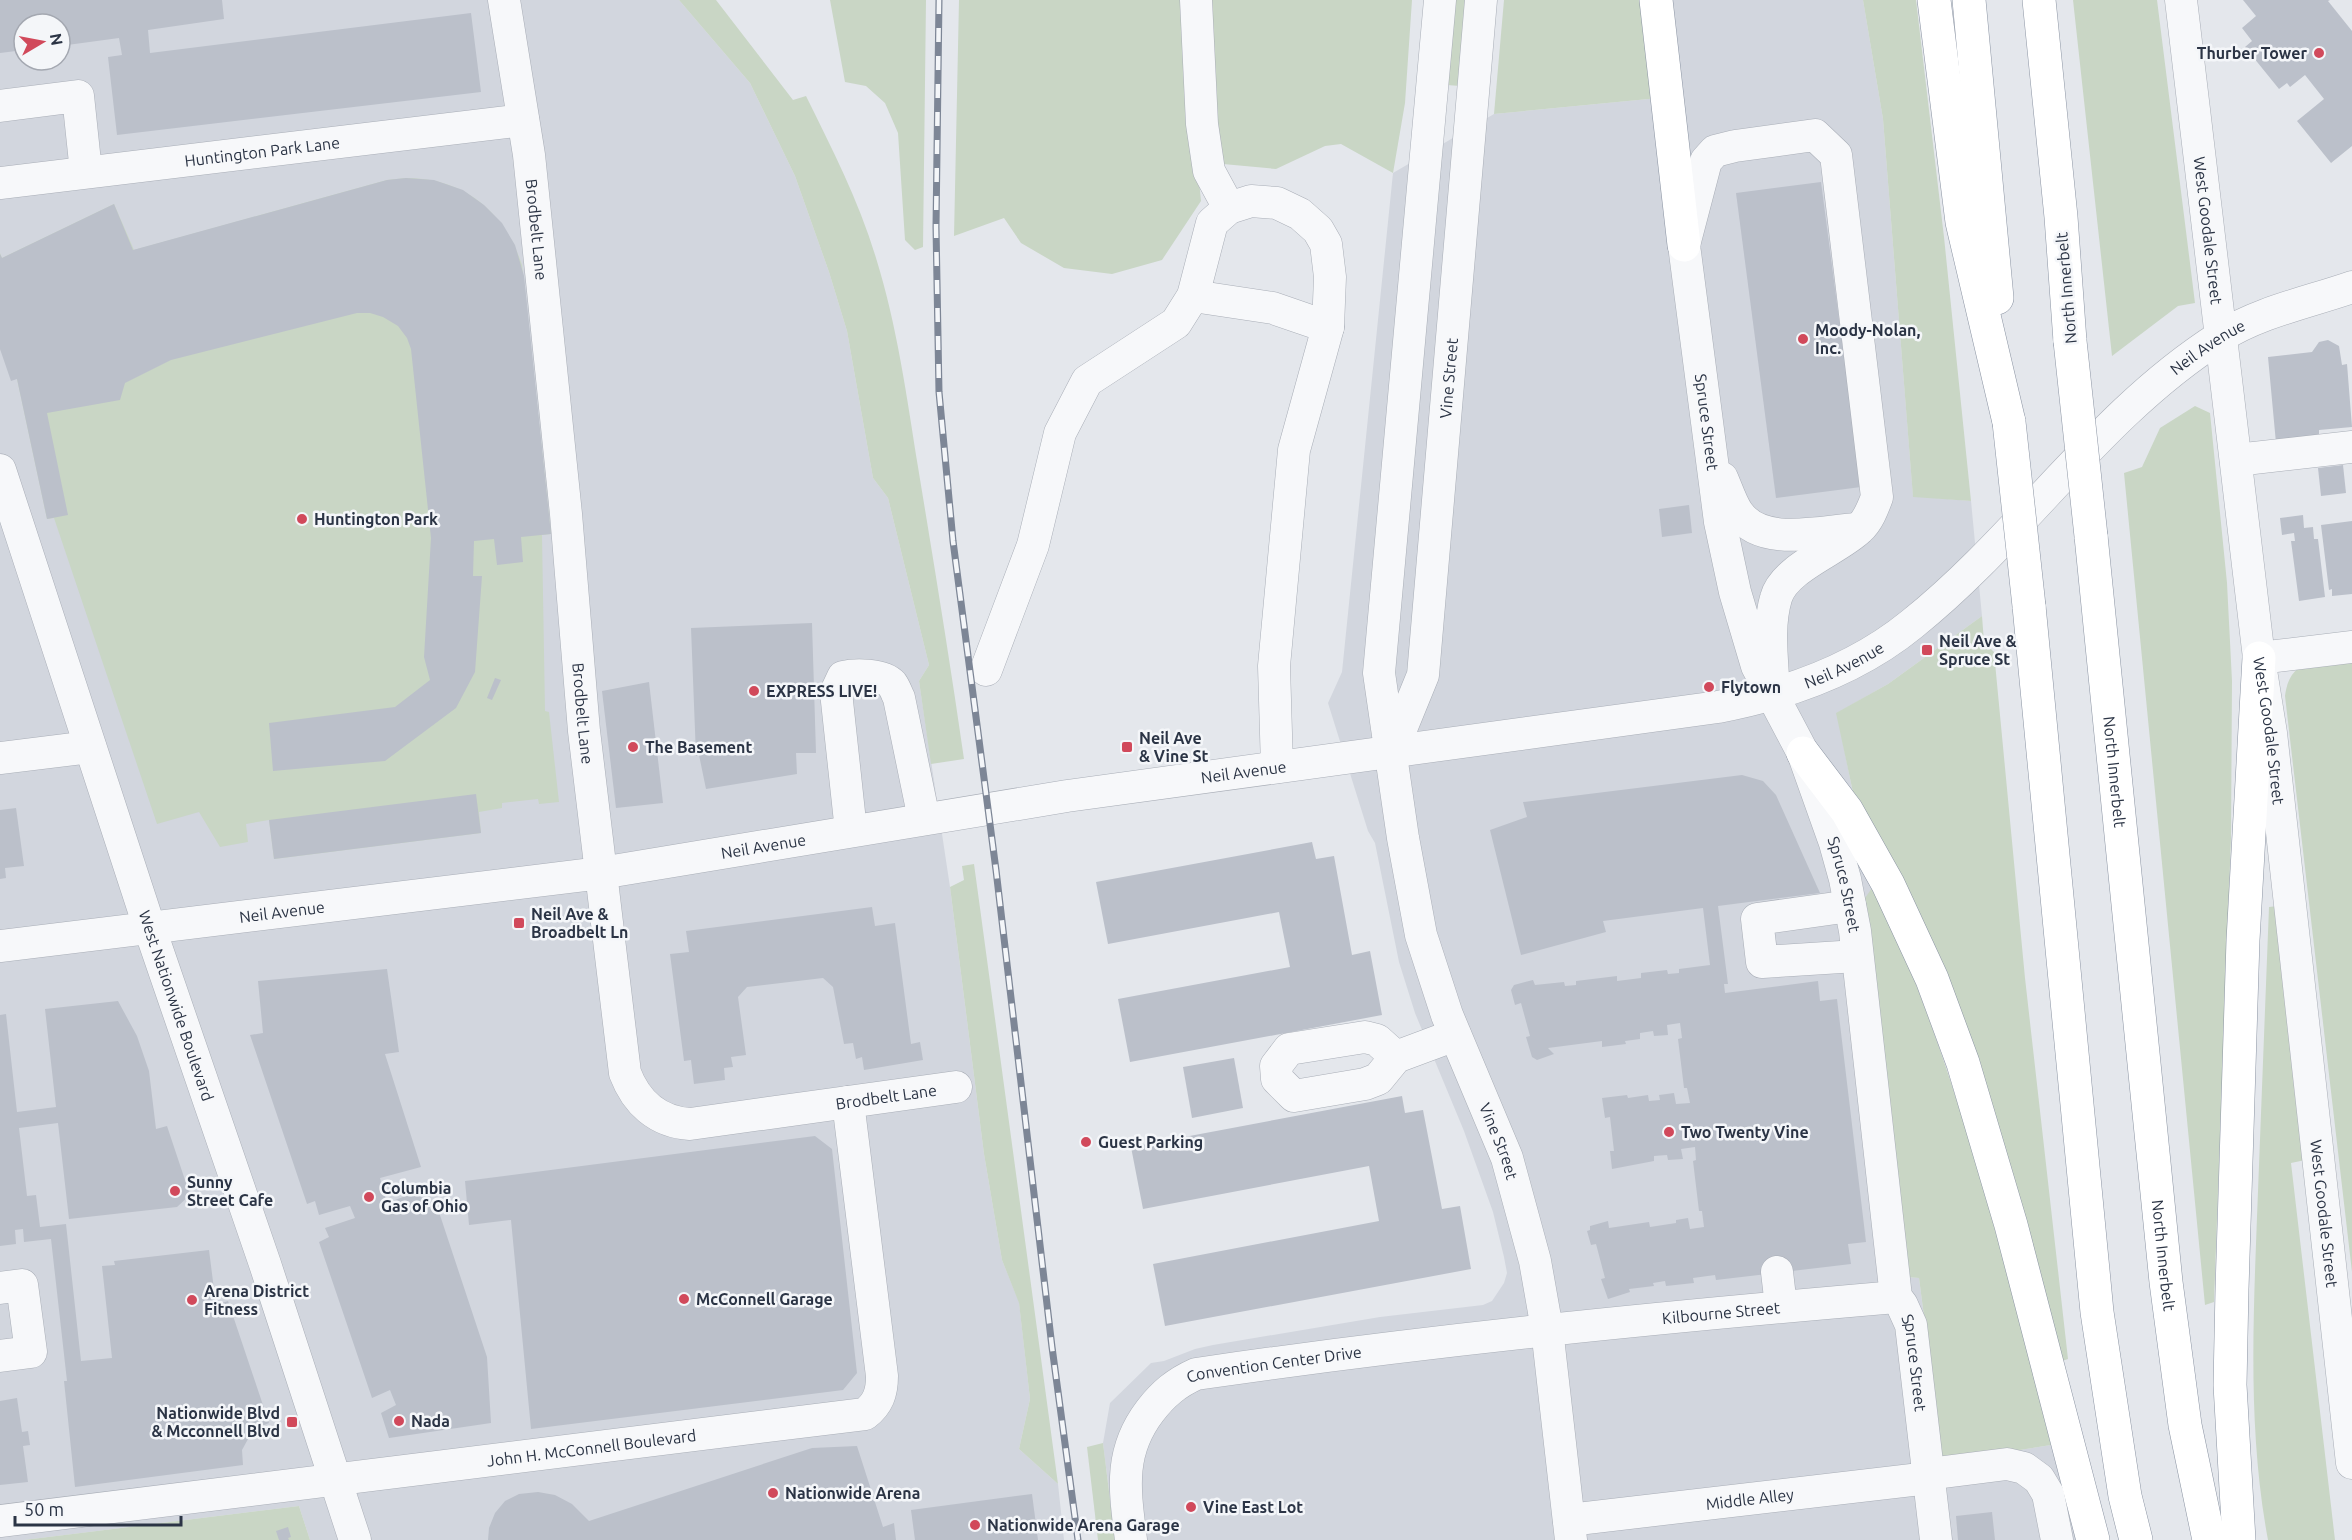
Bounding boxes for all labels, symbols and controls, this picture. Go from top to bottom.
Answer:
north arrow [12,12,72,72]
text: N [47,32,67,47]
place label: Thurber Tower [2197,44,2307,62]
marker: Thurber Tower [2312,46,2326,60]
street label: Huntington Park Lane [183,133,341,170]
street label: West Goodale Street [2191,155,2226,306]
street label: Brodbelt Lane [523,178,551,281]
street label: North Innerbelt [2052,231,2080,345]
street label: Neil Avenue [2167,316,2248,378]
place label: Moody-Nolan, Inc. [1815,321,1920,357]
marker: Moody-Nolan, Inc. [1796,332,1810,346]
street label: Vine Street [1436,336,1461,419]
street label: Spruce Street [1692,372,1722,472]
place label: Huntington Park [314,510,438,528]
marker: Huntington Park [295,512,309,526]
place label: Neil Ave & Spruce St [1939,632,2016,668]
street label: Neil Avenue [1802,638,1887,692]
marker: Neil Ave & Spruce St [1920,643,1934,657]
street label: West Goodale Street [2250,656,2288,806]
street label: Brodbelt Lane [569,662,597,765]
place label: Flytown [1721,678,1781,696]
marker: Flytown [1702,680,1716,694]
place label: EXPRESS LIVE! [766,682,877,700]
marker: EXPRESS LIVE! [747,684,761,698]
street label: North Innerbelt [2100,715,2129,829]
place label: Neil Ave & Vine St [1139,729,1208,765]
place label: The Basement [645,738,752,756]
marker: The Basement [626,740,640,754]
marker: Neil Ave & Vine St [1120,740,1134,754]
street label: Neil Avenue [1200,757,1287,787]
street label: Neil Avenue [719,830,807,862]
street label: Spruce Street [1824,834,1864,934]
street label: Neil Avenue [238,898,326,926]
place label: Neil Ave & Broadbelt Ln [531,905,628,941]
street label: West Nationwide Boulevard [136,908,217,1103]
marker: Neil Ave & Broadbelt Ln [512,916,526,930]
street label: Brodbelt Lane [835,1081,938,1113]
street label: Vine Street [1476,1100,1522,1182]
place label: Two Twenty Vine [1681,1123,1809,1141]
marker: Two Twenty Vine [1662,1125,1676,1139]
place label: Guest Parking [1098,1133,1203,1151]
marker: Guest Parking [1079,1135,1093,1149]
street label: West Goodale Street [2307,1139,2342,1289]
place label: Sunny Street Cafe [187,1173,273,1209]
place label: Columbia Gas of Ohio [381,1179,468,1215]
marker: Sunny Street Cafe [168,1184,182,1198]
marker: Columbia Gas of Ohio [362,1190,376,1204]
street label: North Innerbelt [2149,1199,2179,1313]
place label: Arena District Fitness [204,1282,309,1318]
place label: McConnell Garage [696,1290,833,1308]
marker: McConnell Garage [677,1292,691,1306]
marker: Arena District Fitness [185,1293,199,1307]
street label: Kilbourne Street [1661,1298,1782,1327]
street label: Spruce Street [1898,1311,1930,1413]
street label: Convention Center Drive [1183,1343,1363,1386]
place label: Nationwide Blvd & Mcconnell Blvd [151,1404,280,1440]
place label: Nada [411,1412,450,1430]
marker: Nada [392,1414,406,1428]
marker: Nationwide Blvd & Mcconnell Blvd [285,1415,299,1429]
street label: John H. McConnell Boulevard [486,1426,697,1470]
place label: Nationwide Arena [785,1484,920,1502]
street label: Middle Alley [1705,1485,1795,1513]
marker: Nationwide Arena [766,1486,780,1500]
scale bar [15,1489,182,1527]
place label: Vine East Lot [1203,1498,1303,1516]
text: 50 m [24,1499,64,1519]
marker: Vine East Lot [1184,1500,1198,1514]
place label: Nationwide Arena Garage [987,1516,1180,1534]
marker: Nationwide Arena Garage [968,1518,982,1532]

